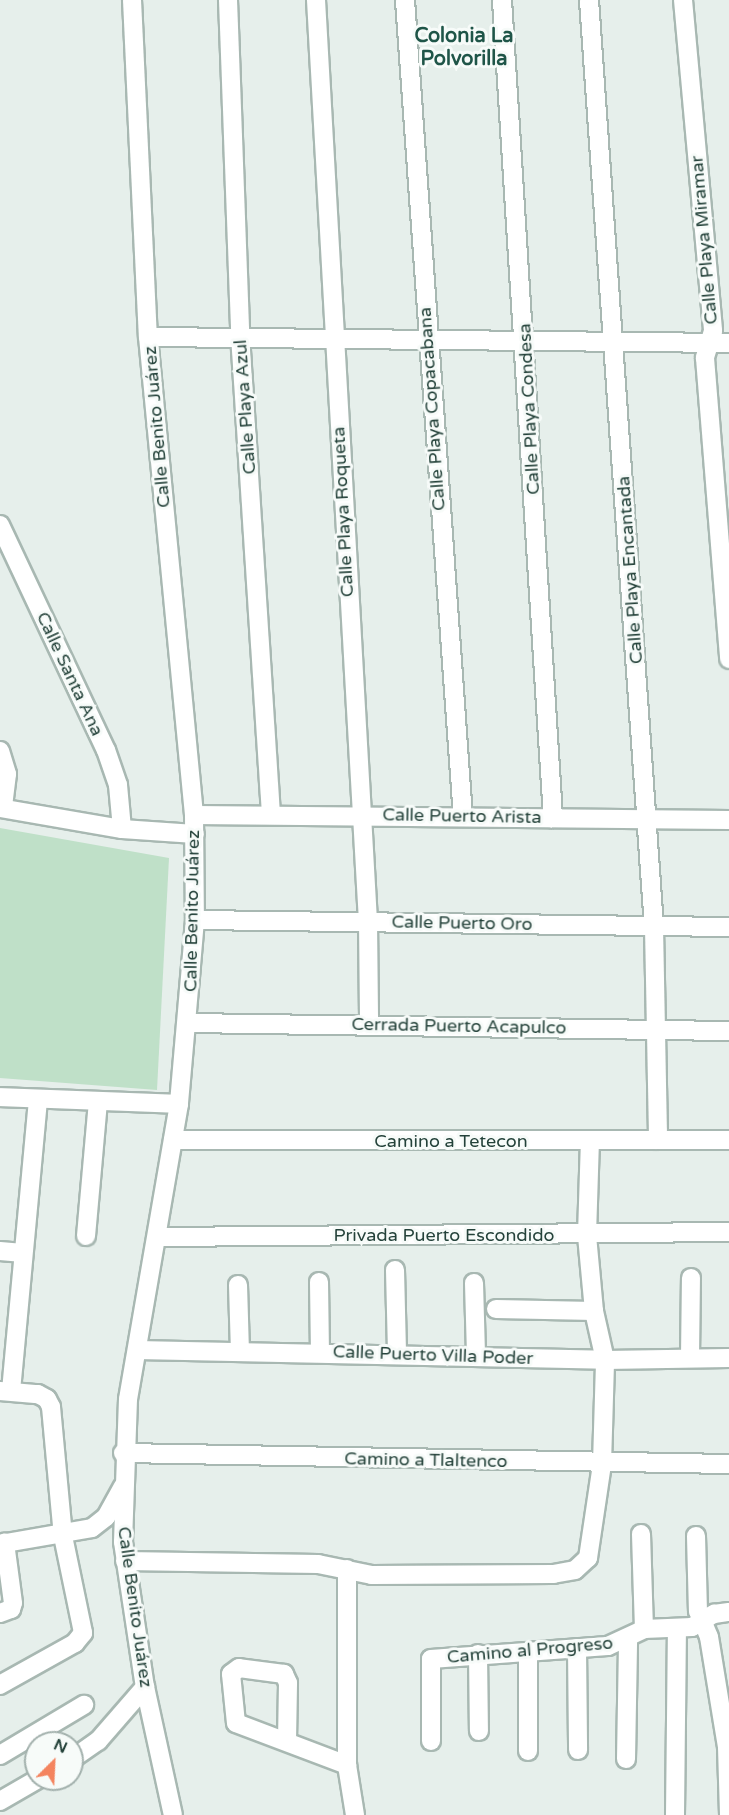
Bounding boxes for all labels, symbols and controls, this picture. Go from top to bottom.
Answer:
district label: Colonia La Polvorilla [414,25,514,72]
street label: Calle Playa Miramar [686,155,722,325]
street label: Calle Playa Copacabana [414,306,450,512]
street label: Calle Playa Condesa [514,323,544,495]
street label: Calle Playa Azul [230,339,260,475]
street label: Calle Benito Juárez [139,345,175,509]
street label: Calle Playa Roqueta [328,426,358,598]
street label: Calle Playa Encantada [613,475,647,665]
street label: Calle Santa Ana [32,608,108,740]
street label: Calle Puerto Arista [382,804,542,828]
street label: Calle Benito Juárez [180,830,204,992]
street label: Calle Puerto Oro [391,911,533,935]
street label: Cerrada Puerto Acapulco [351,1013,567,1039]
street label: Camino a Tetecon [374,1130,528,1152]
street label: Privada Puerto Escondido [333,1224,555,1246]
street label: Calle Puerto Villa Poder [332,1341,534,1369]
street label: Camino a Tlaltenco [344,1448,508,1472]
street label: Calle Benito Juárez [113,1525,157,1689]
street label: Camino al Progreso [446,1632,614,1668]
north arrow [24,1731,84,1791]
text: N [51,1735,70,1758]

